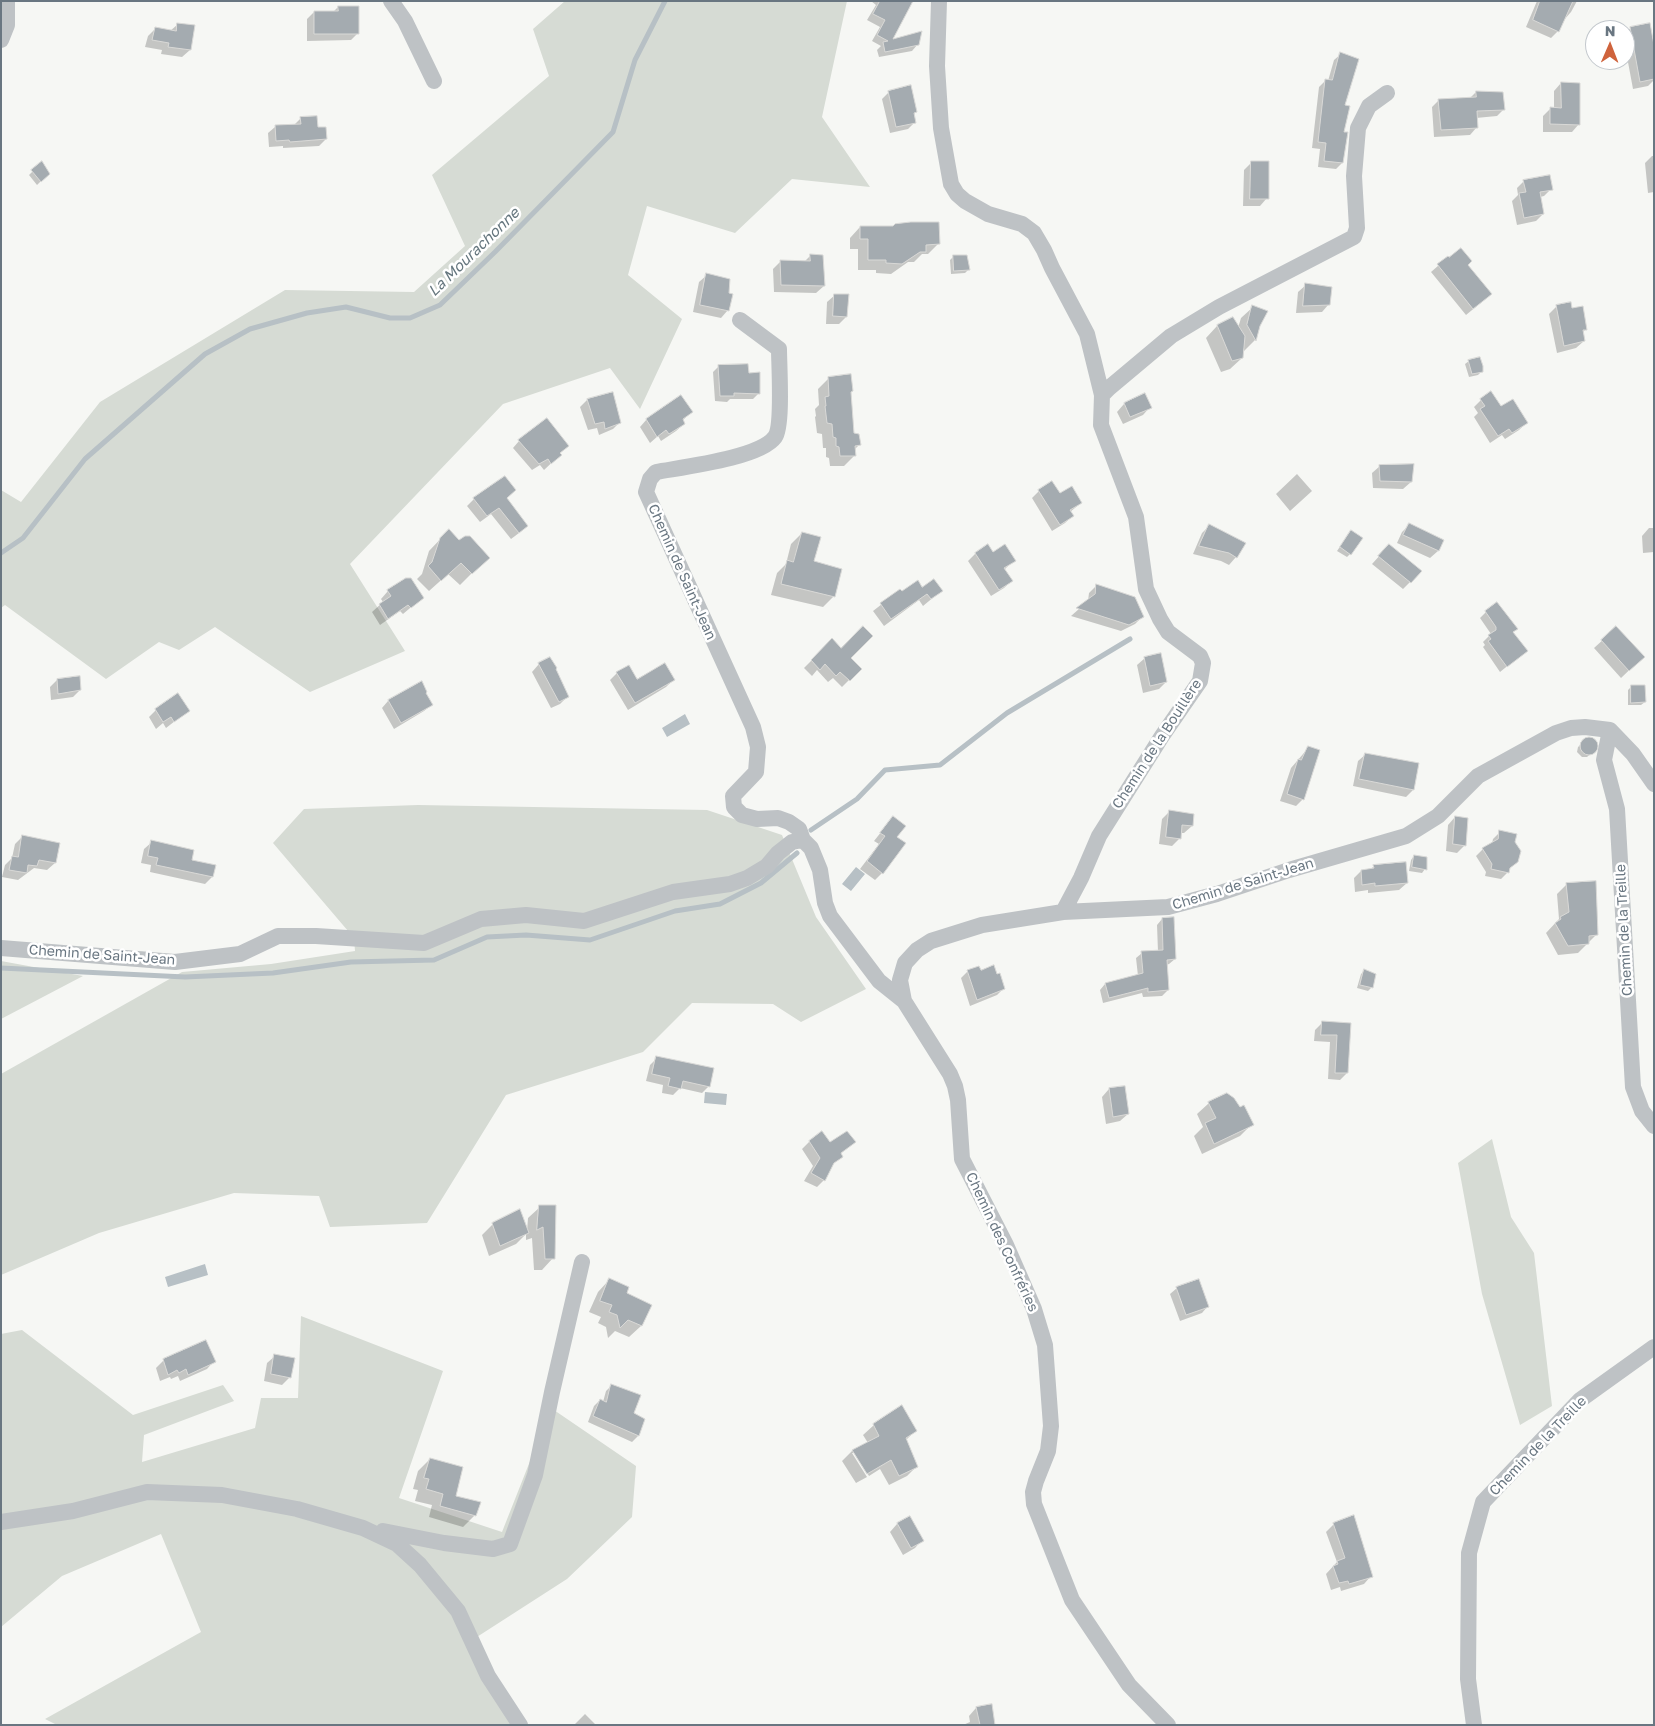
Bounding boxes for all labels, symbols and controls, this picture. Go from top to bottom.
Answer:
north arrow [1585,20,1635,70]
text: N [1605,22,1616,39]
water label: La Mourachonne [425,204,523,300]
street label: Chemin de Saint-Jean [644,501,720,643]
street label: Chemin de la Bouillère [1109,676,1205,812]
street label: Chemin de Saint-Jean [1170,854,1316,914]
street label: Chemin de la Treille [1612,864,1636,996]
street label: Chemin de Saint-Jean [28,941,176,969]
street label: Chemin des Confréries [962,1170,1042,1314]
street label: Chemin de la Treille [1486,1393,1590,1499]

